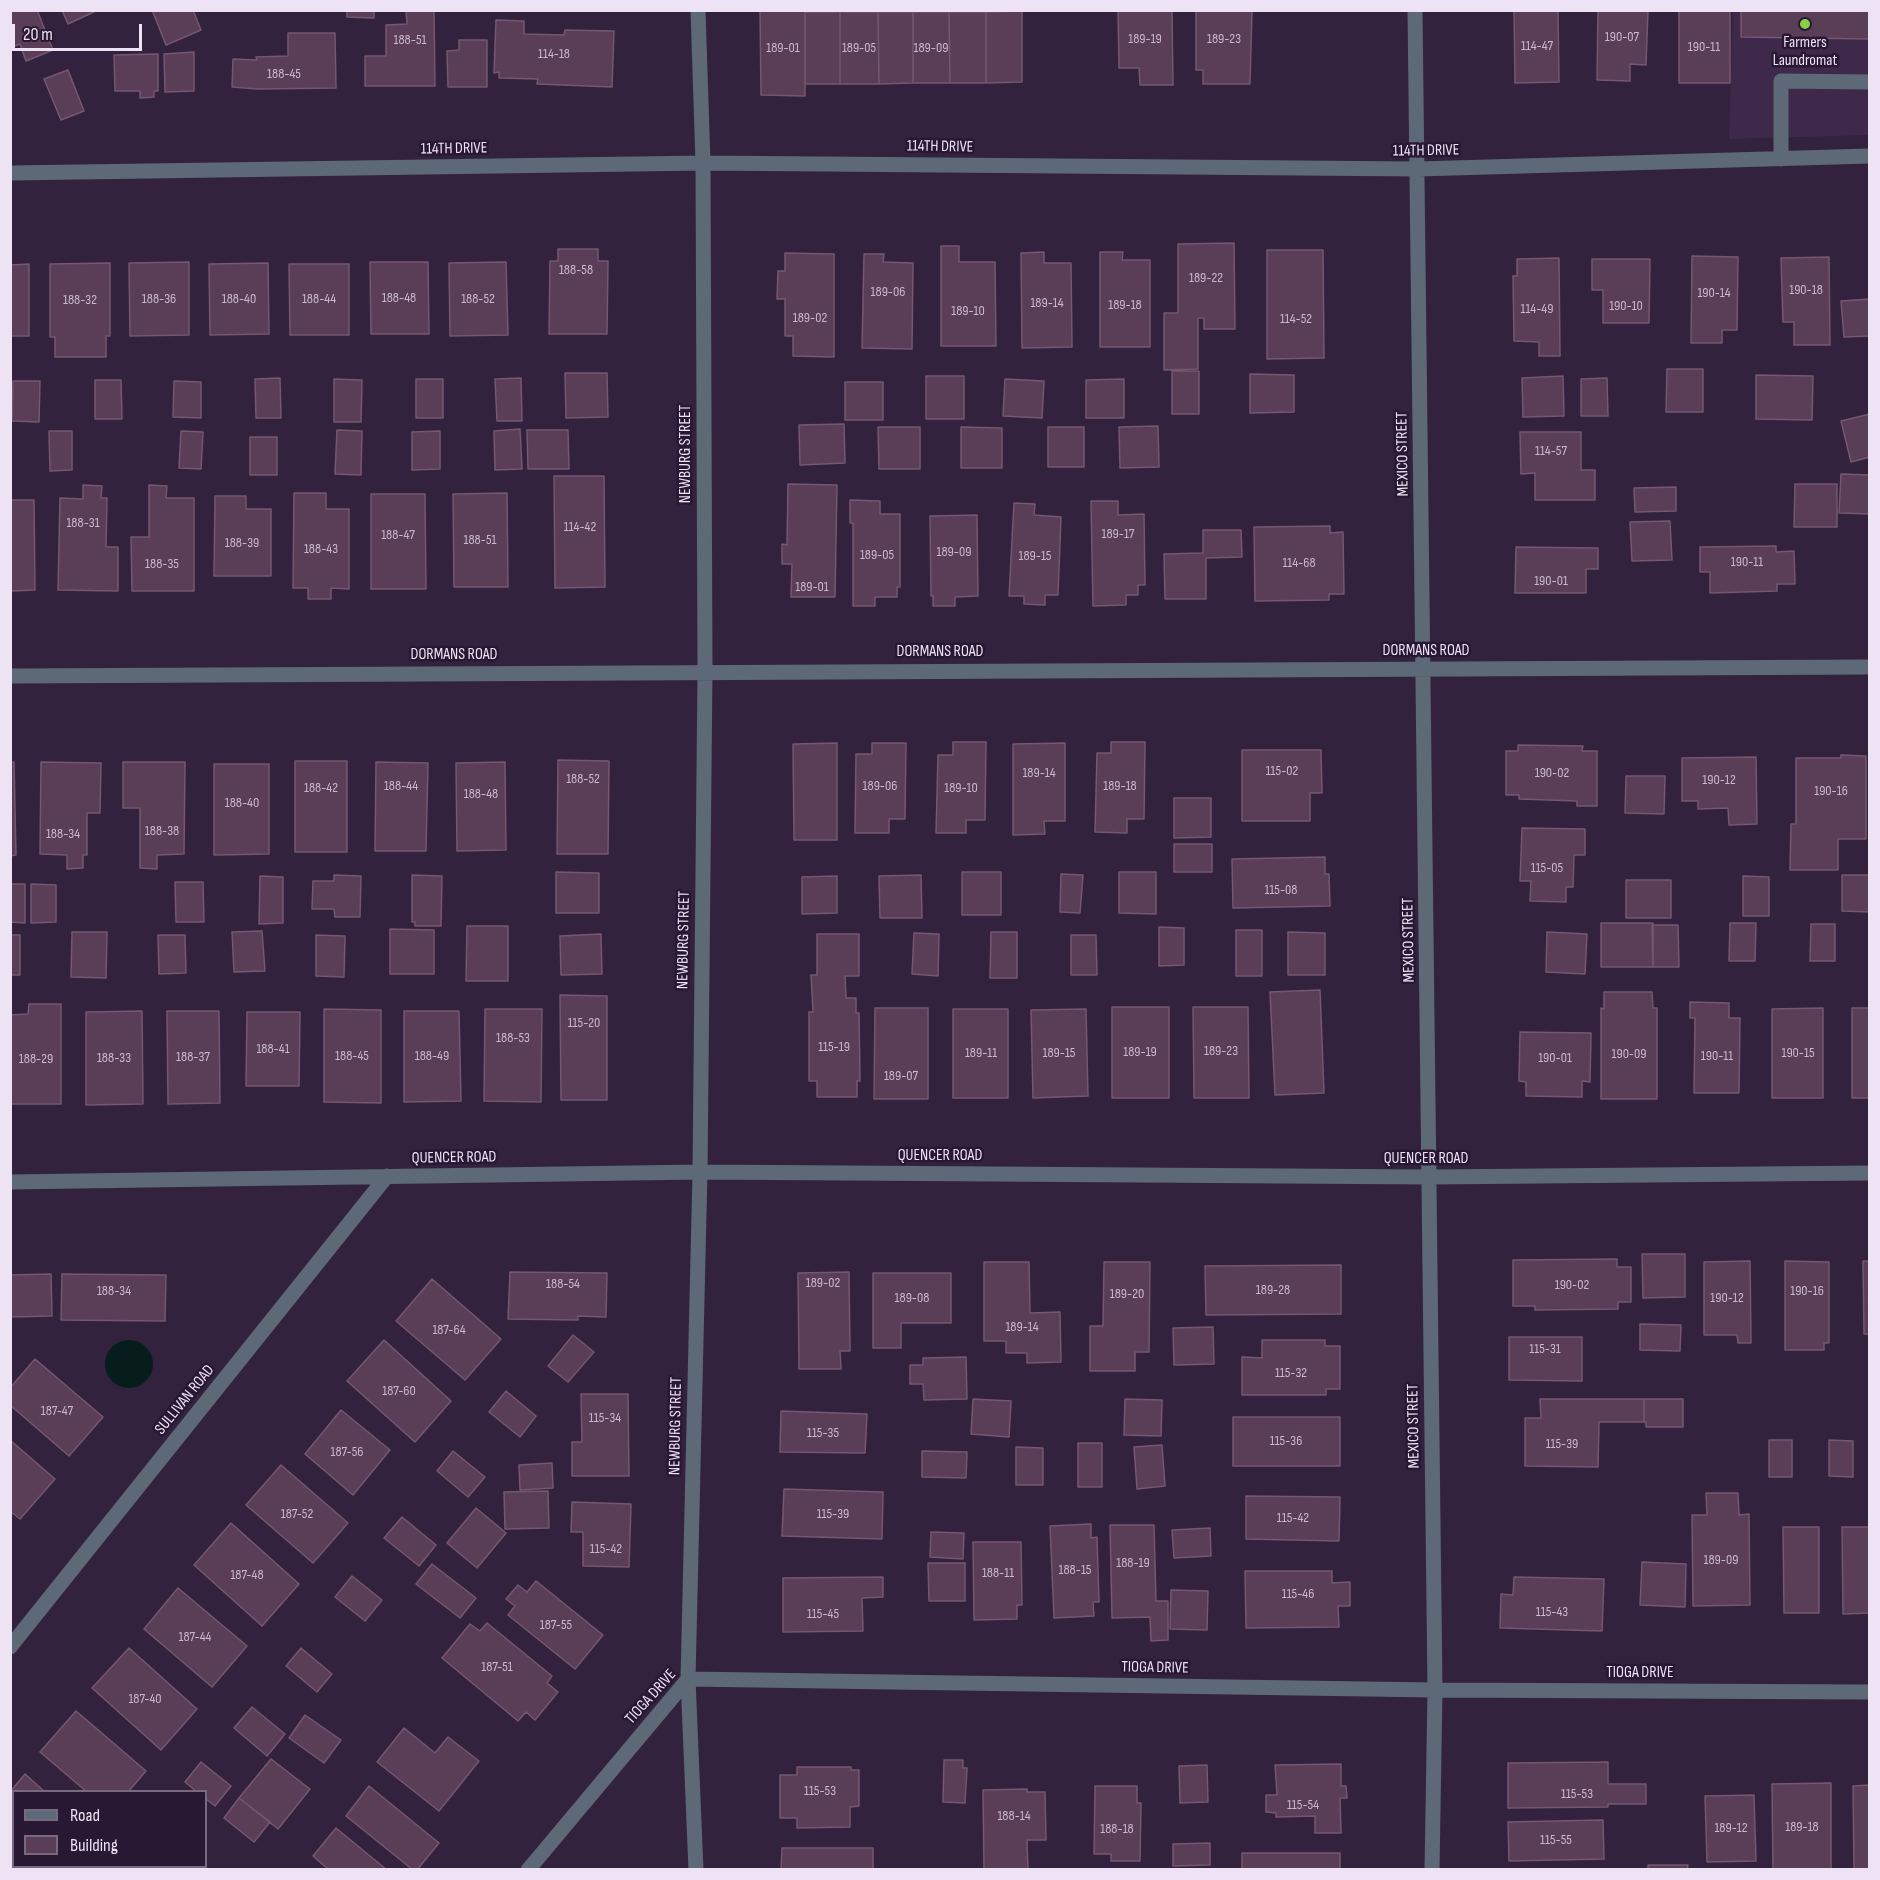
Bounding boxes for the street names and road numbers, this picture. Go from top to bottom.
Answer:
street label: 114TH DRIVE [907,137,973,157]
street label: 114TH DRIVE [421,139,487,159]
street label: 114TH DRIVE [1393,141,1459,161]
street label: NEWBURG STREET [676,405,696,503]
street label: MEXICO STREET [1393,412,1413,496]
street label: DORMANS ROAD [1383,641,1469,661]
street label: DORMANS ROAD [897,642,983,662]
street label: DORMANS ROAD [411,645,497,665]
street label: NEWBURG STREET [674,891,694,989]
street label: MEXICO STREET [1399,898,1419,982]
street label: QUENCER ROAD [898,1146,982,1166]
street label: QUENCER ROAD [412,1148,496,1168]
street label: QUENCER ROAD [1384,1149,1468,1169]
street label: SULLIVAN ROAD [151,1361,219,1439]
street label: NEWBURG STREET [666,1377,686,1475]
street label: MEXICO STREET [1404,1384,1424,1468]
street label: TIOGA DRIVE [1121,1658,1189,1678]
street label: TIOGA DRIVE [1606,1663,1674,1683]
street label: TIOGA DRIVE [621,1666,681,1728]

